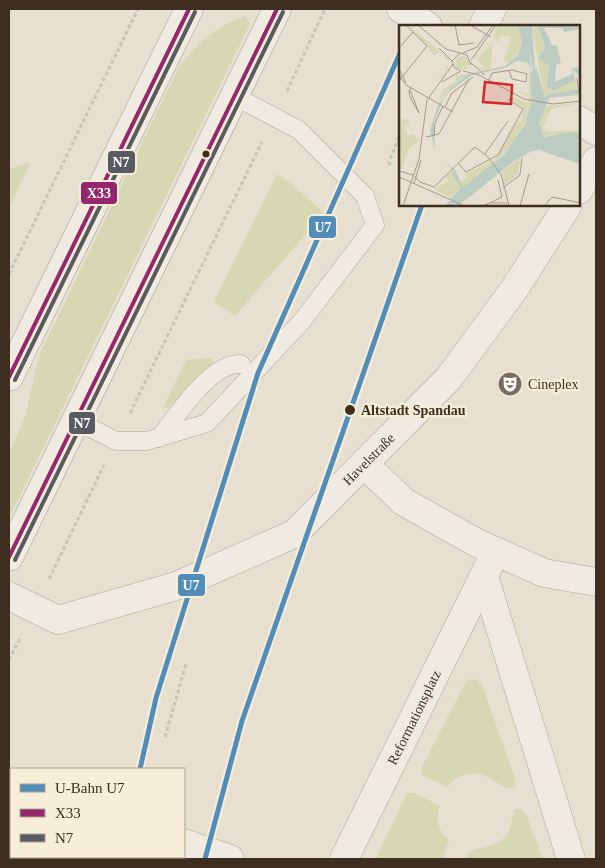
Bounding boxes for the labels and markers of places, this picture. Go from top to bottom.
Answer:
unlabelled marker [201,149,211,159]
theatre icon: Cineplex [497,371,523,397]
place label: Cineplex [528,377,579,392]
marker: Altstadt Spandau [343,403,357,417]
place label: Altstadt Spandau [361,403,466,418]

